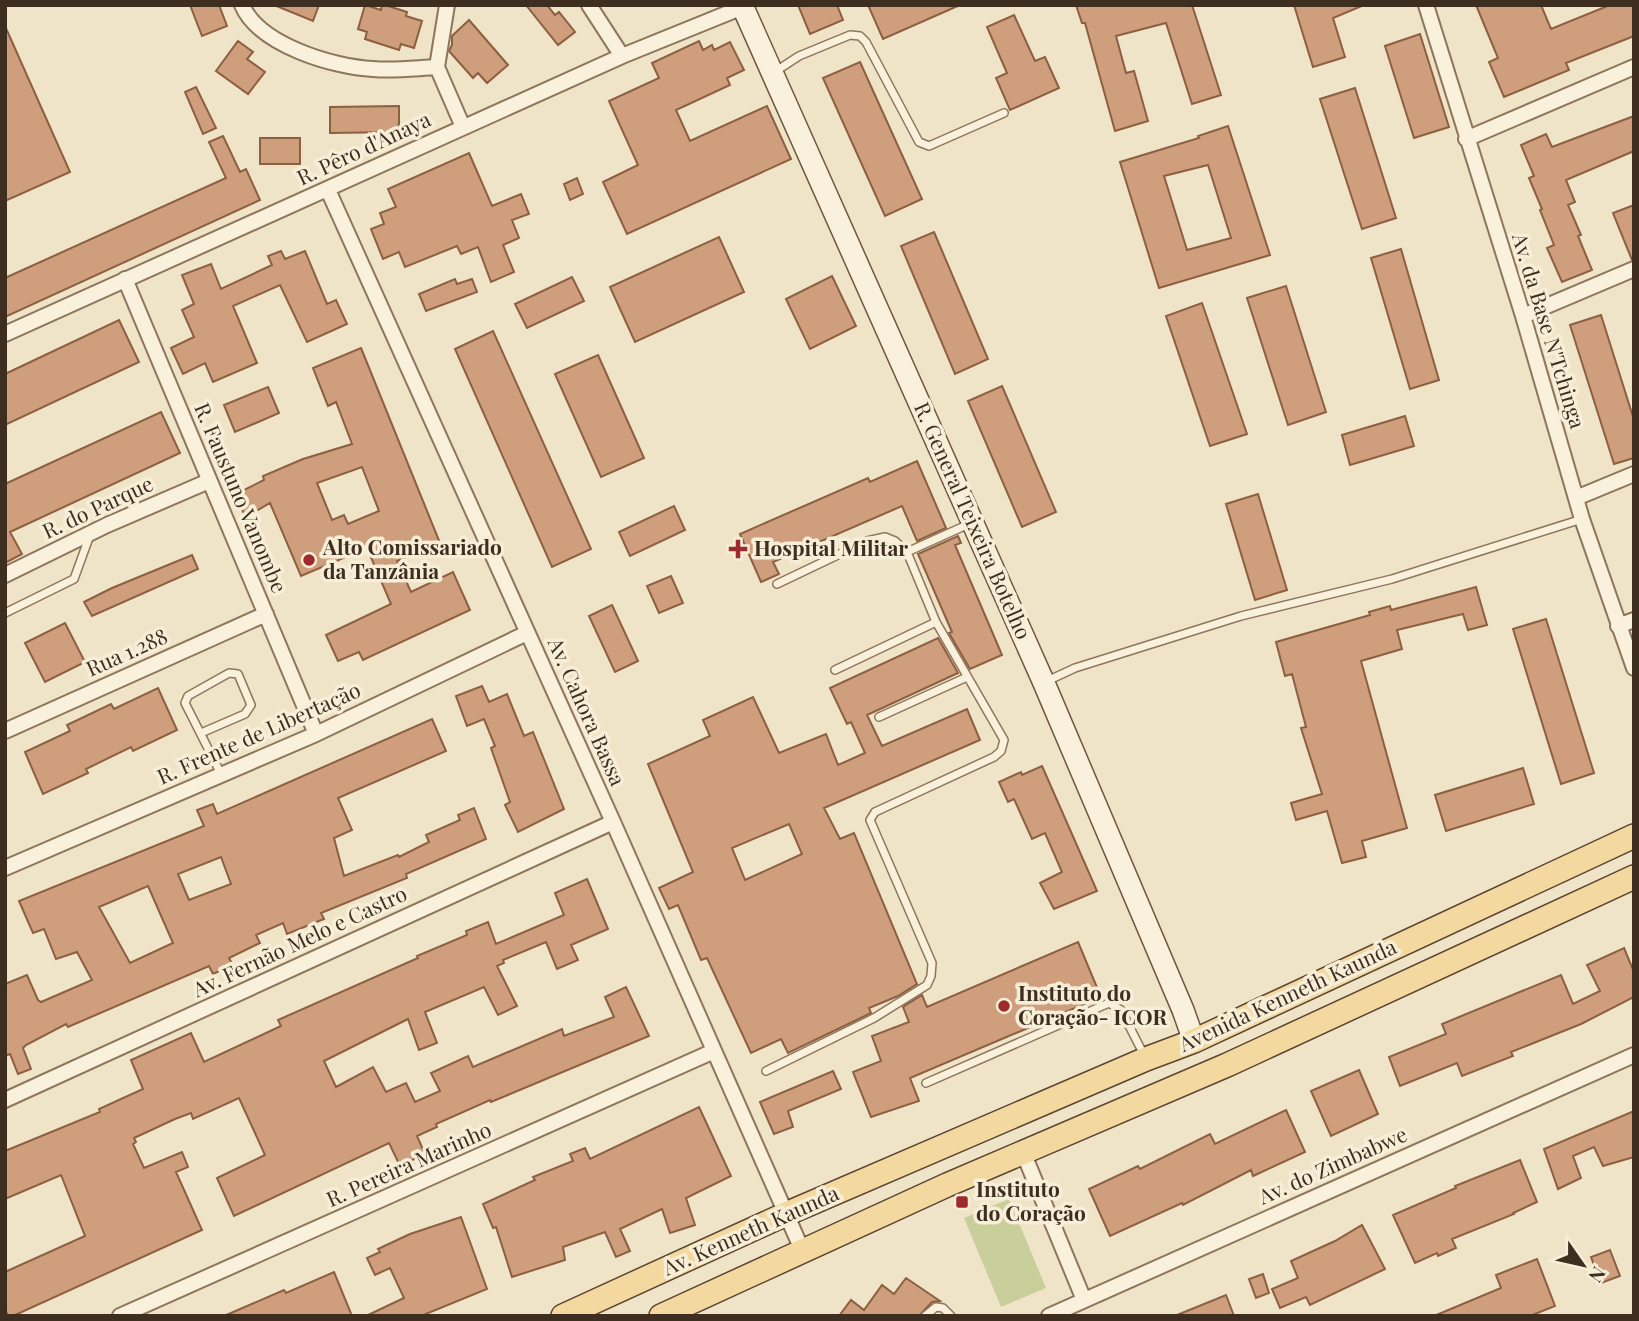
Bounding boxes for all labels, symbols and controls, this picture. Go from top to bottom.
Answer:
street label: R. Pêro d'Anaya [292,104,435,190]
street label: Av. da Base N'Tchinga [1507,228,1593,432]
street label: R. General Teixeira Botelho [909,397,1039,643]
street label: R. Faustuno Vanombe [189,398,295,596]
street label: R. do Parque [37,468,157,544]
place label: Alto Comissariado da Tanzânia [322,532,502,584]
place label: Hospital Militar [754,533,908,561]
marker: Hospital Militar [728,539,748,559]
marker: Alto Comissariado da Tanzânia [301,552,317,568]
street label: Rua 1.288 [81,621,171,681]
street label: Av. Cahora Bassa [542,632,633,790]
street label: R. Frente de Libertação [152,675,364,790]
street label: Av. Fernão Melo e Castro [187,878,411,1003]
street label: Avenida Kenneth Kaunda [1173,931,1401,1057]
place label: Instituto do Coração- ICOR [1018,978,1168,1030]
marker: Instituto do Coração- ICOR [996,998,1012,1014]
street label: R. Pereira Marinho [321,1114,495,1212]
street label: Av. do Zimbabwe [1253,1119,1411,1210]
place label: Instituto do Coração [976,1174,1086,1226]
street label: Av. Kenneth Kaunda [657,1178,843,1281]
marker: Instituto do Coração [954,1194,970,1210]
north arrow [1548,1230,1618,1300]
text: N [1583,1262,1613,1288]

